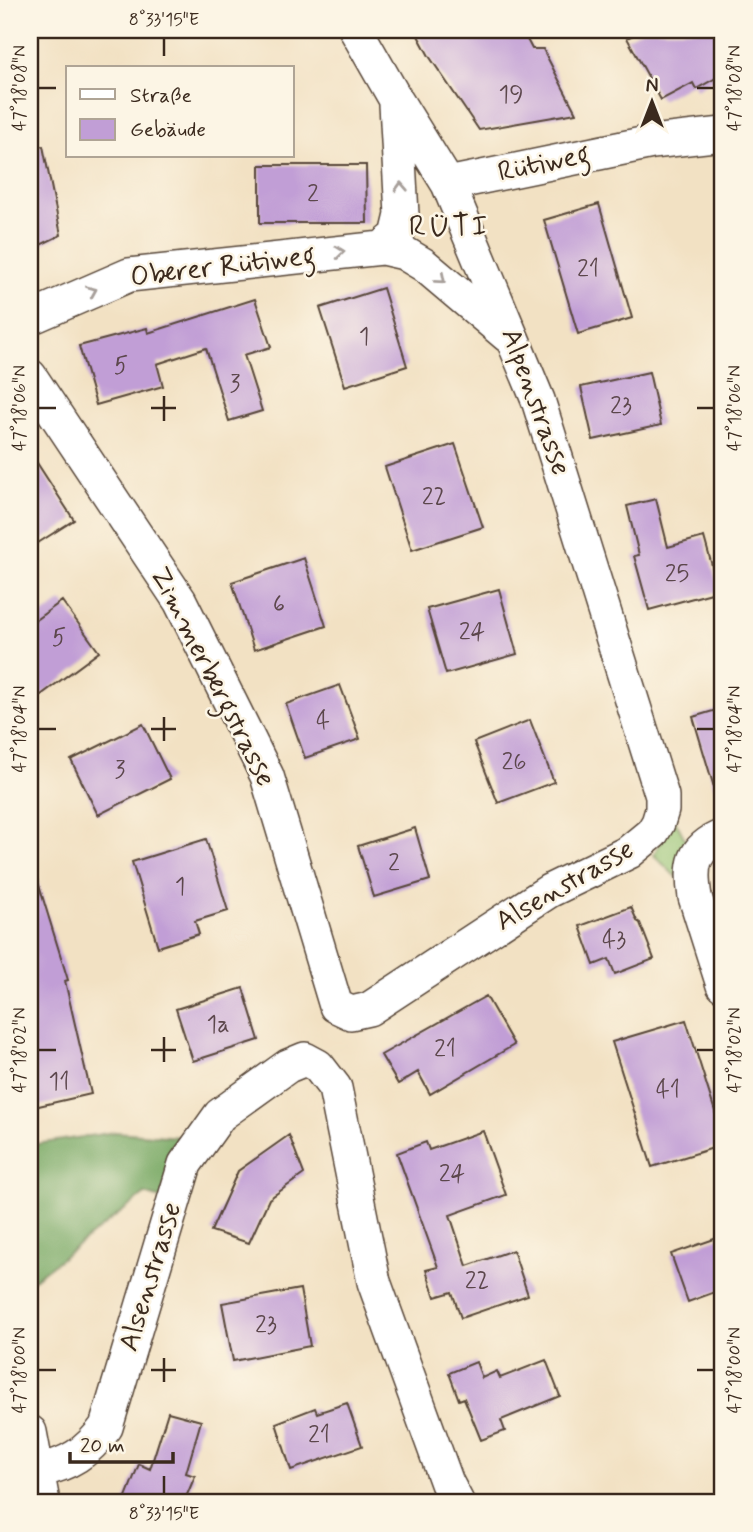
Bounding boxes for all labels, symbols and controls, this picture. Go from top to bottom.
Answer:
text: 8°33'15"E [129,8,199,32]
text: 47°18'08"N [8,45,32,131]
text: 47°18'08"N [723,45,747,131]
legend [66,66,294,158]
north arrow [616,66,686,136]
text: N [646,74,658,99]
house number: 19 [498,80,524,111]
text: Straße [130,82,192,110]
text: Gebäude [130,116,206,144]
street label: Rütiweg [495,136,594,195]
house number: 2 [307,179,319,210]
one-way arrow [393,181,408,192]
district label: RÜTI [409,207,489,246]
street label: Oberer Rütiweg [128,237,318,300]
one-way arrow [334,245,346,260]
house number: 21 [577,254,599,285]
one-way arrow [433,271,446,283]
one-way arrow [85,285,98,299]
house number: 1 [359,322,369,353]
street label: Alpenstrasse [491,323,579,481]
house number: 5 [114,351,128,382]
text: 47°18'06"N [8,365,32,451]
text: 47°18'06"N [723,365,747,451]
house number: 3 [230,369,241,400]
house number: 23 [610,391,632,422]
house number: 22 [422,482,446,513]
house number: 25 [665,559,689,590]
street label: Zimmerbergstrasse [138,561,283,795]
house number: 6 [273,589,285,620]
house number: 24 [459,617,485,648]
house number: 5 [52,623,66,654]
text: 47°18'04"N [8,686,32,772]
text: 47°18'04"N [723,686,747,772]
house number: 4 [316,706,330,737]
house number: 26 [501,747,527,778]
house number: 3 [115,755,126,786]
street label: Alsenstrasse [489,831,641,941]
house number: 2 [388,848,400,879]
house number: 1 [175,872,185,903]
house number: 43 [602,925,626,956]
text: 47°18'02"N [8,1007,32,1093]
text: 47°18'02"N [723,1007,747,1093]
house number: 1a [206,1010,230,1041]
house number: 21 [434,1034,456,1065]
house number: 11 [48,1067,70,1098]
house number: 41 [656,1075,680,1106]
house number: 24 [439,1159,465,1190]
street label: Alsenstrasse [111,1198,191,1356]
house number: 22 [465,1266,489,1297]
house number: 23 [255,1310,277,1341]
text: 47°18'00"N [8,1327,32,1413]
text: 47°18'00"N [723,1327,747,1413]
scale bar [70,1420,173,1464]
house number: 21 [308,1420,330,1451]
text: 20 m [80,1432,125,1460]
text: 8°33'15"E [129,1502,199,1526]

